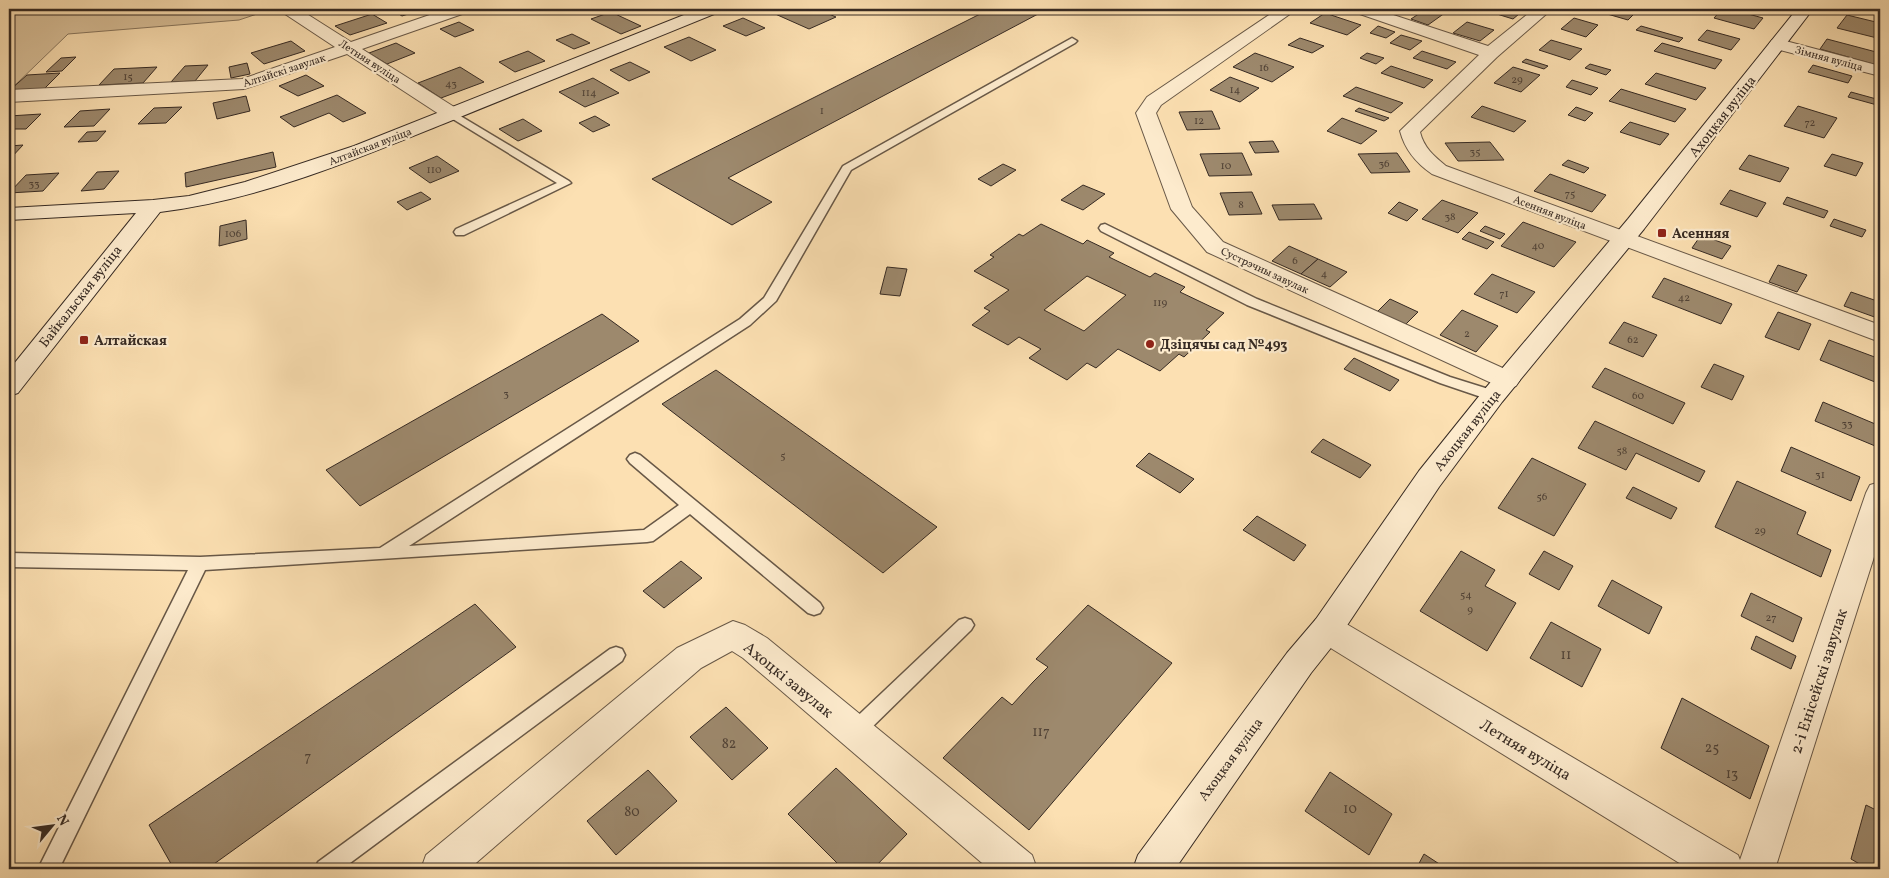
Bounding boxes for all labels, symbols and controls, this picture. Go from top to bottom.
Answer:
street label: Летняя вуліца [335,37,403,88]
street label: Зімняя вуліца [1793,43,1865,76]
street label: Алтайскі завулак [241,51,328,92]
house number: 16 [1259,61,1269,76]
house number: 15 [123,70,133,85]
street label: Ахоцкая вуліца [1685,72,1761,162]
house number: 29 [1511,73,1523,88]
house number: 43 [445,77,457,92]
house number: 14 [1230,83,1241,98]
house number: 114 [581,86,597,101]
house number: 1 [820,104,824,119]
house number: 12 [1194,114,1204,129]
house number: 72 [1804,116,1816,131]
street label: Алтайская вуліца [327,124,415,170]
house number: 35 [1470,145,1480,160]
house number: 36 [1378,157,1390,172]
house number: 10 [1221,159,1232,174]
house number: 110 [426,163,442,178]
house number: 33 [28,177,40,192]
house number: 75 [1565,187,1575,202]
street label: Асенняя вуліца [1511,193,1589,234]
house number: 8 [1238,198,1244,213]
house number: 38 [1444,210,1456,225]
place label: Асенняя [1672,225,1729,244]
house number: 106 [225,227,242,242]
marker: Асенняя [1656,227,1668,239]
house number: 40 [1532,239,1545,254]
street label: Байкальская вуліца [35,242,127,352]
street label: Сустрэчны завулак [1218,244,1311,298]
house number: 6 [1292,254,1298,269]
house number: 4 [1321,267,1328,282]
house number: 71 [1499,287,1509,302]
house number: 42 [1678,291,1690,306]
house number: 119 [1153,296,1167,311]
house number: 2 [1464,327,1470,342]
place label: Алтайская [94,332,167,351]
house number: 62 [1627,333,1639,348]
marker: Алтайская [78,334,90,346]
place label: Дзіцячы сад №493 [1160,336,1287,355]
marker: Дзіцячы сад №493 [1144,338,1156,350]
street label: Ахоцкая вуліца [1430,386,1506,476]
house number: 3 [503,387,509,402]
house number: 60 [1632,389,1644,404]
house number: 33 [1841,417,1853,432]
house number: 58 [1617,444,1628,459]
house number: 5 [780,449,786,464]
house number: 31 [1815,468,1825,483]
house number: 56 [1537,490,1548,505]
house number: 29 [1754,524,1766,539]
house number: 54 [1460,588,1472,603]
house number: 9 [1467,603,1473,618]
street label: 2-і Енісейскі завулак [1786,606,1854,757]
house number: 27 [1766,611,1776,626]
street label: Ахоцкі завулак [738,637,838,724]
house number: 11 [1561,646,1571,665]
street label: Ахоцкая вуліца [1195,714,1268,805]
street label: Летняя вуліца [1475,715,1575,787]
house number: 117 [1032,723,1050,742]
house number: 82 [722,735,736,754]
house number: 25 [1705,739,1719,758]
house number: 7 [305,748,312,767]
house number: 13 [1726,765,1738,784]
north arrow [28,800,78,850]
house number: 10 [1343,800,1357,819]
house number: 80 [624,803,640,822]
text: N [51,811,73,829]

